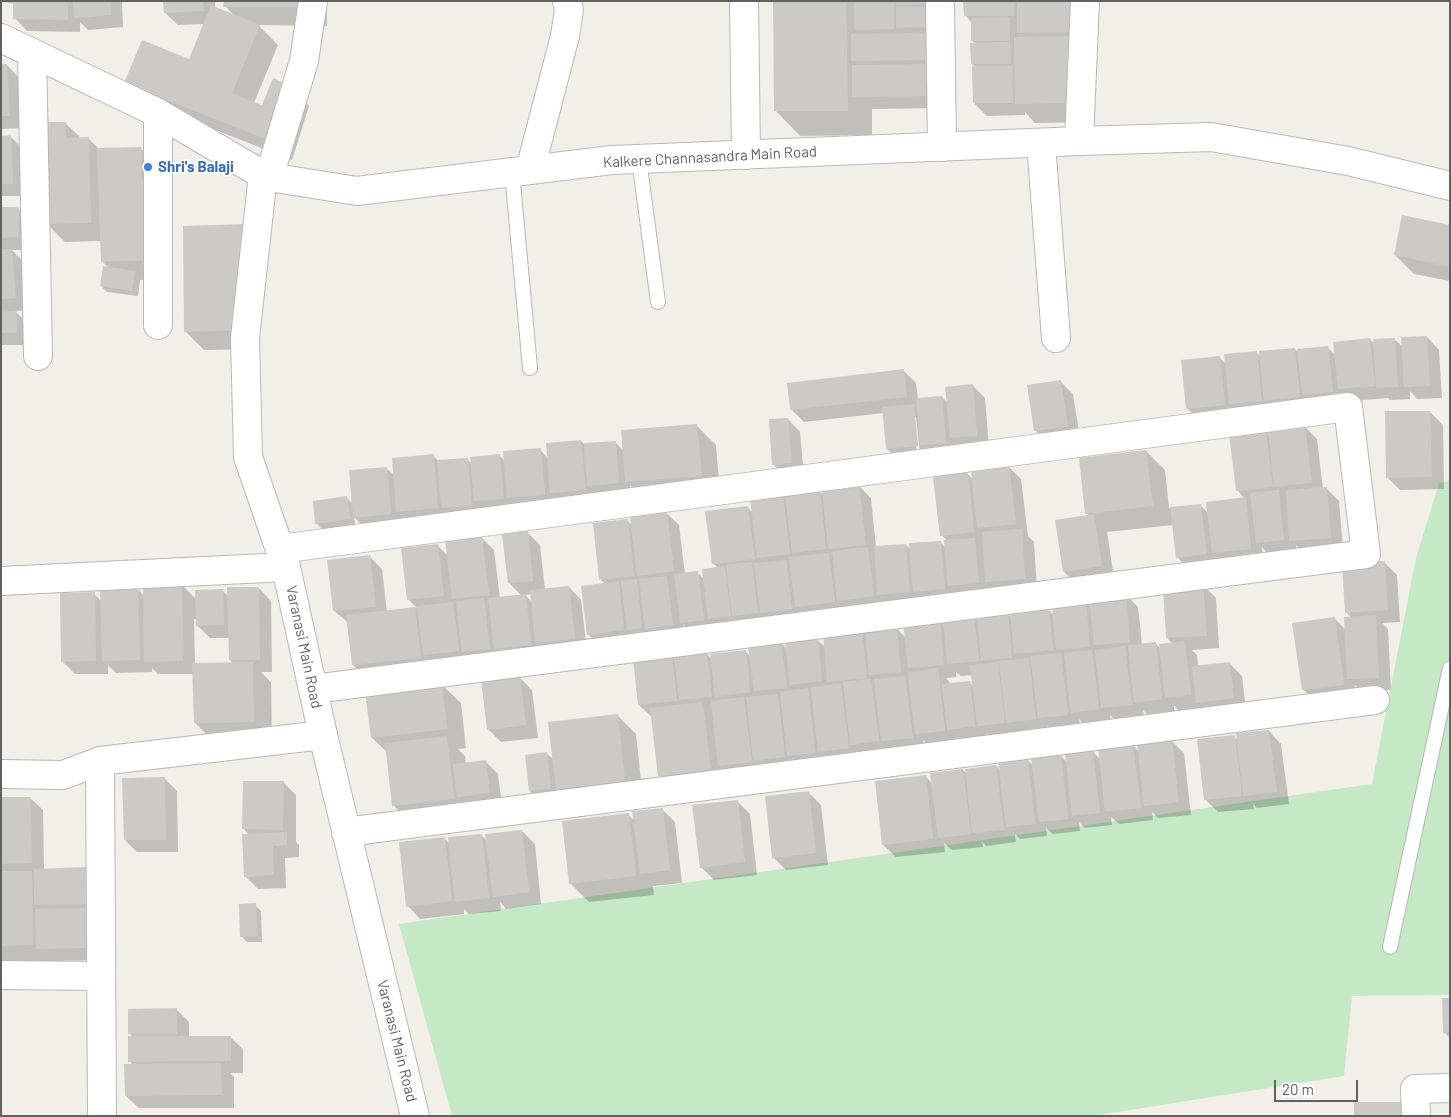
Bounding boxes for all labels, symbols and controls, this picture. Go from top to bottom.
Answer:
street label: Kalkere Channasandra Main Road [603,142,817,172]
place label: Shri's Balaji [158,158,234,176]
marker: Shri's Balaji [142,161,154,173]
street label: Varanasi Main Road [282,584,326,710]
street label: Varanasi Main Road [373,978,421,1104]
scale bar [1276,1070,1360,1102]
text: 20 m [1282,1080,1314,1098]

